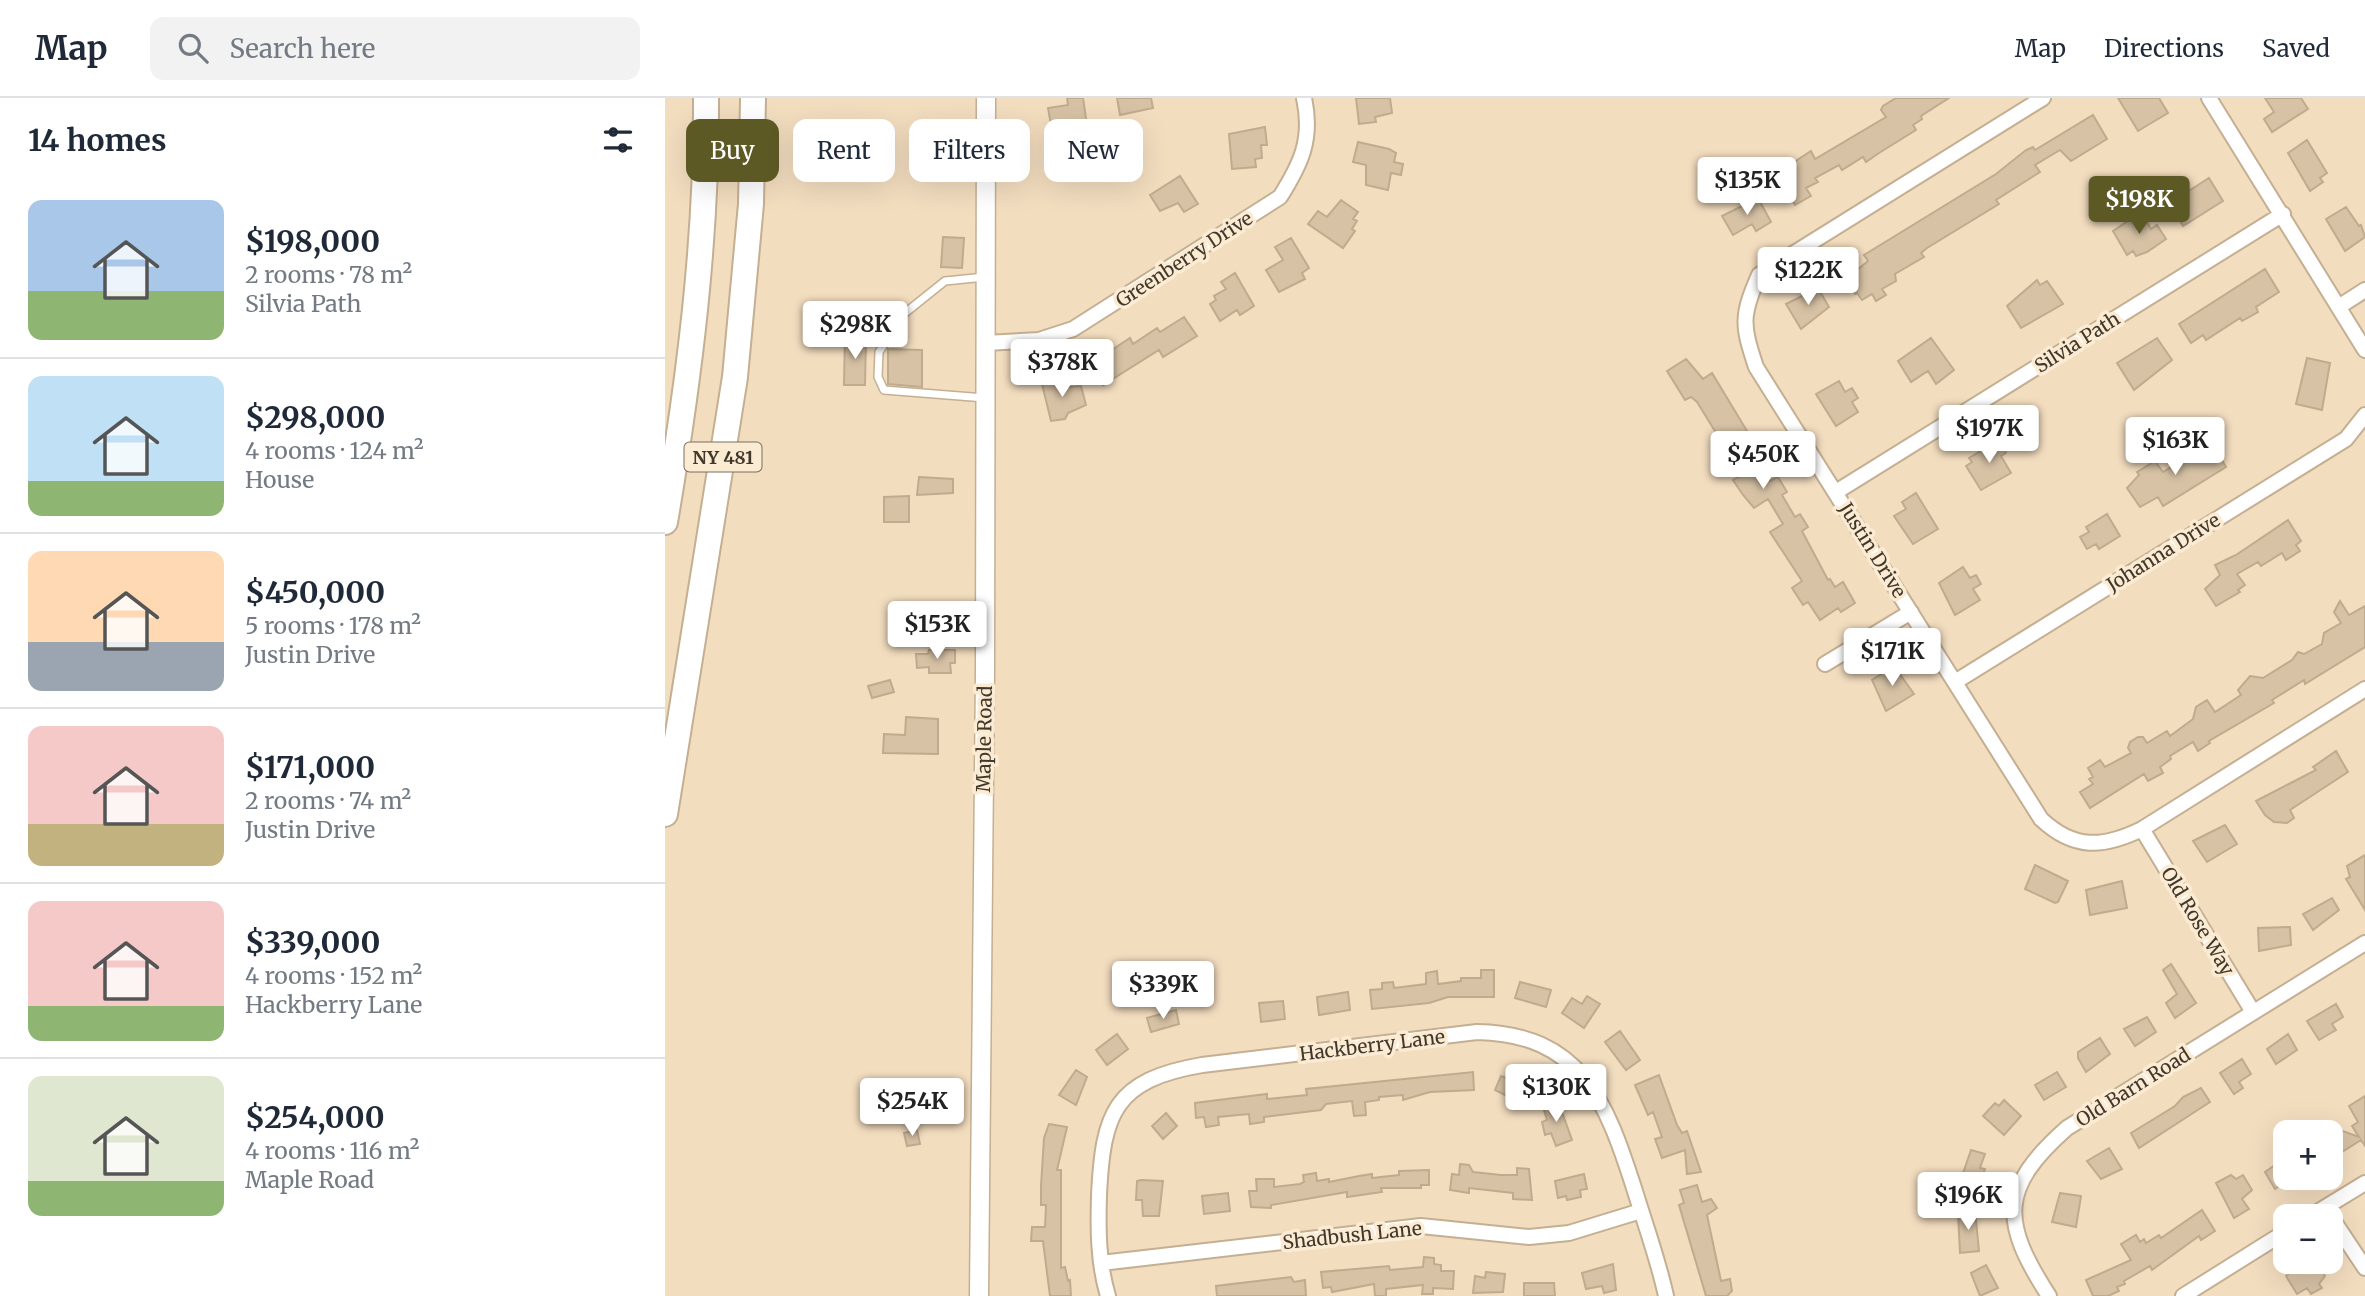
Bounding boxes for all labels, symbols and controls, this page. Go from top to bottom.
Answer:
search box [150,17,640,80]
text: Map [35,28,108,69]
icon: search [174,29,212,67]
text: Search here [230,32,375,65]
text: Map [2015,33,2066,64]
text: Directions [2104,33,2224,64]
text: Saved [2262,33,2330,64]
chip: Buy [686,119,779,182]
chip: Rent [793,119,895,182]
chip: Filters [909,119,1030,182]
chip: New [1044,119,1143,182]
text: 14 homes [28,121,166,159]
icon: filters [599,121,637,159]
pin: $135K [1698,158,1796,217]
text: $135K [1714,165,1780,194]
pin: $198K [2090,176,2188,236]
text: $198K [2105,184,2173,213]
street label: Greenberry Drive [1111,206,1257,312]
text: $198,000 [245,222,380,260]
icon: home [84,228,168,312]
pin: $122K [1759,248,1857,307]
text: $122K [1774,255,1842,284]
text: 2 rooms · 78 m² [245,260,412,289]
text: Silvia Path [245,289,362,318]
pin: $298K [806,302,904,361]
street label: Silvia Path [2030,306,2125,378]
text: $298K [819,309,891,338]
pin: $378K [1013,340,1111,399]
text: $378K [1027,347,1097,376]
text: $298,000 [245,398,385,436]
icon: home [84,404,168,488]
pin: $197K [1940,406,2038,465]
text: $197K [1955,413,2023,442]
pin: $163K [2126,418,2224,477]
text: $163K [2142,425,2208,454]
pin: $450K [1714,432,1812,491]
text: 4 rooms · 124 m² [245,436,424,465]
text: $450K [1726,439,1800,468]
road number: NY 481 [685,442,761,472]
text: House [245,465,314,494]
street label: Justin Drive [1834,497,1912,602]
street label: Johanna Drive [2101,508,2224,597]
text: $450,000 [245,573,385,611]
icon: home [84,579,168,663]
pin: $153K [888,602,986,661]
text: $153K [904,609,970,638]
text: 5 rooms · 178 m² [245,611,421,640]
pin: $171K [1843,628,1941,688]
text: $171K [1860,636,1924,665]
text: Justin Drive [245,640,375,669]
street label: Maple Road [971,685,997,793]
text: $171,000 [245,748,375,786]
icon: home [84,754,168,838]
text: 2 rooms · 74 m² [245,786,411,815]
text: Justin Drive [245,815,375,844]
street label: Old Rose Way [2156,862,2240,980]
text: $339,000 [245,923,380,961]
icon: home [84,929,168,1013]
text: 4 rooms · 152 m² [245,961,422,990]
pin: $339K [1114,962,1212,1021]
text: $339K [1128,969,1198,998]
text: Hackberry Lane [245,990,422,1019]
street label: Hackberry Lane [1298,1024,1446,1066]
street label: Old Barn Road [2071,1042,2195,1132]
pin: $130K [1507,1065,1605,1124]
text: $130K [1521,1072,1591,1101]
pin: $254K [863,1079,961,1138]
text: $254K [876,1086,948,1115]
text: $254,000 [245,1098,385,1136]
icon: home [84,1104,168,1188]
map controls [2273,1120,2343,1274]
button: + [2273,1120,2343,1190]
text: 4 rooms · 116 m² [245,1136,420,1165]
text: Maple Road [245,1165,374,1194]
pin: $196K [1919,1172,2017,1232]
text: $196K [1934,1180,2002,1209]
button: − [2273,1204,2343,1274]
street label: Shadbush Lane [1281,1216,1423,1254]

